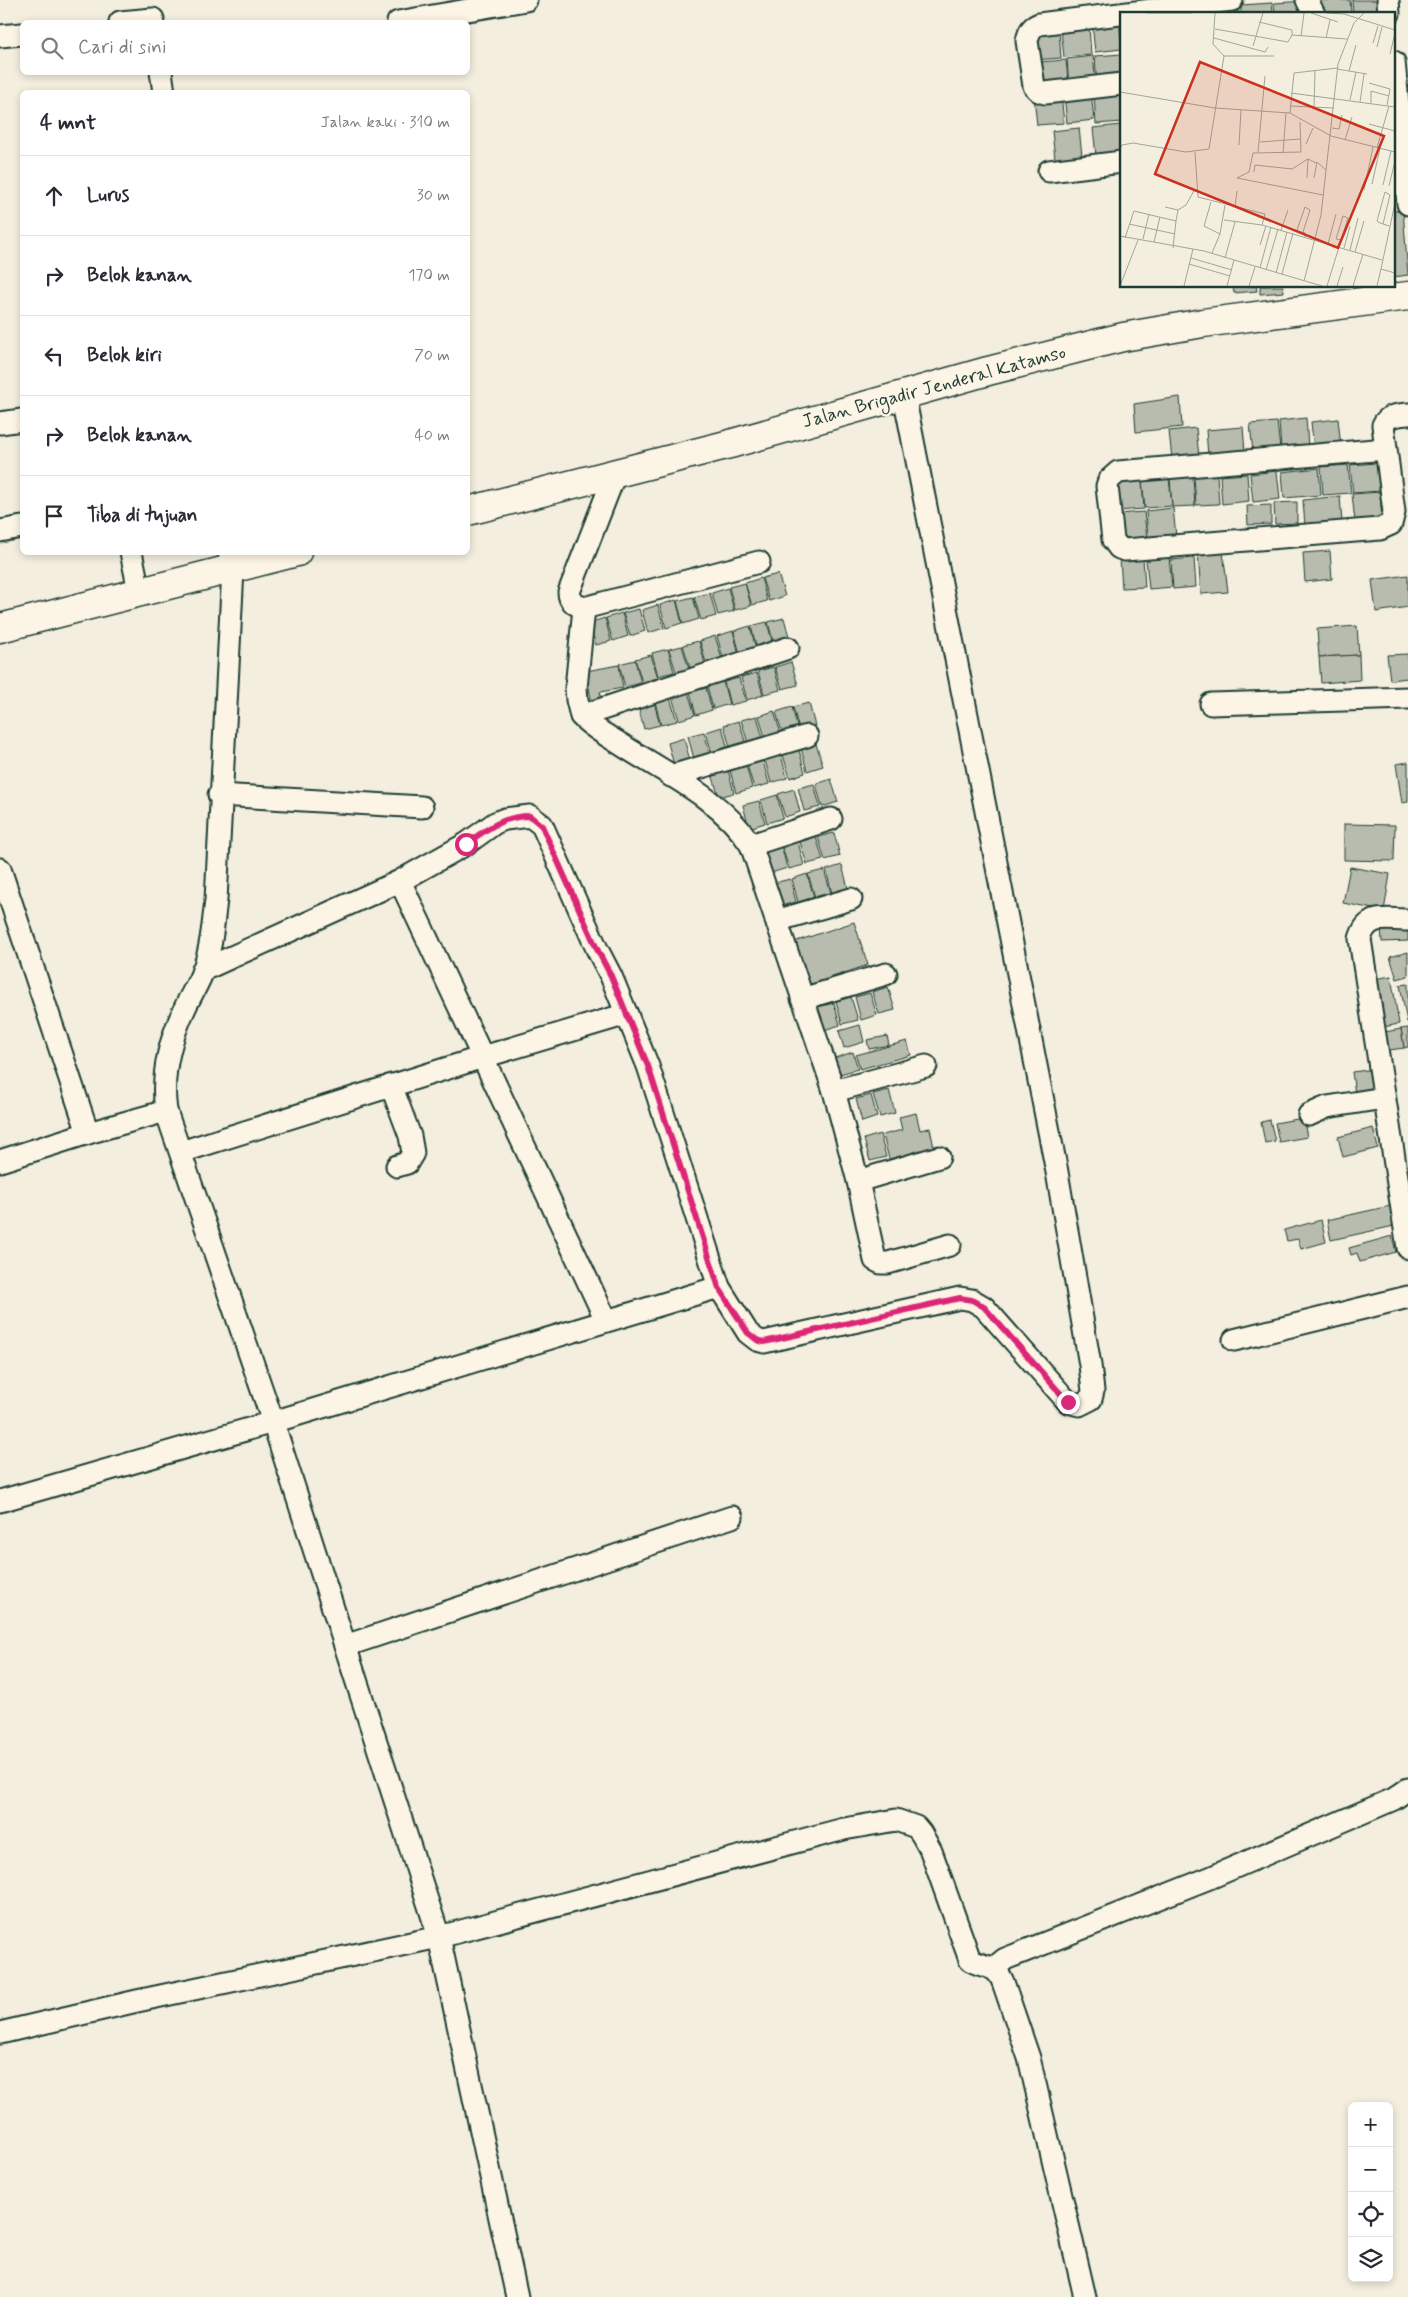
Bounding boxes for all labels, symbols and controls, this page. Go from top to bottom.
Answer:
inset map [1120,12,1396,288]
search box [20,20,470,75]
icon: search [38,34,66,62]
text: Cari di sini [78,35,166,60]
text: 4 mnt [40,109,96,137]
text: Jalan kaki · 310 m [321,112,450,133]
icon: ahead [40,182,68,210]
text: Lurus [87,183,129,208]
text: 30 m [417,185,450,206]
icon: right [40,262,68,290]
text: Belok kanan [87,263,192,288]
text: 170 m [408,265,450,286]
street label: Jalan Brigadir Jenderal Katamso [799,340,1069,436]
icon: left [40,342,68,370]
text: Belok kiri [87,343,162,368]
text: 70 m [414,345,450,366]
icon: right [40,422,68,450]
text: Belok kanan [87,423,192,448]
text: 40 m [414,425,450,446]
icon: arrive [40,502,68,530]
text: Tiba di tujuan [87,503,198,528]
route start [455,833,478,856]
route end [1057,1391,1080,1414]
map controls [1348,2102,1393,2282]
button: + [1348,2102,1393,2147]
button: − [1348,2147,1393,2192]
button: locate [1348,2192,1393,2237]
button: layers [1348,2237,1393,2282]

